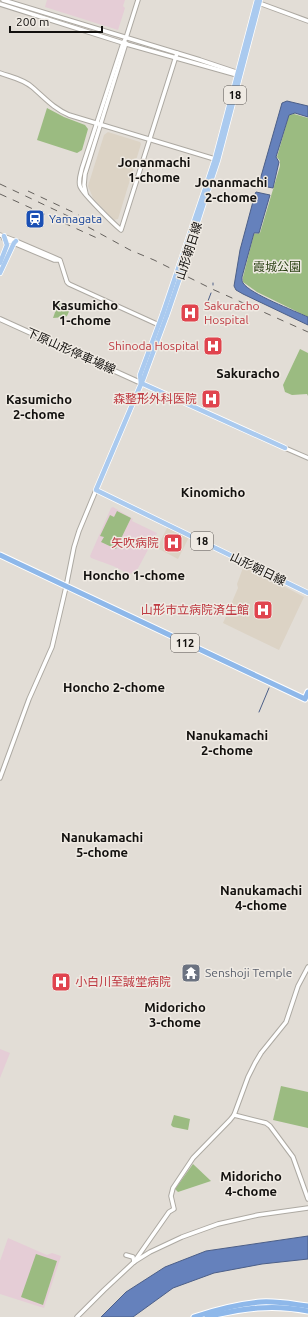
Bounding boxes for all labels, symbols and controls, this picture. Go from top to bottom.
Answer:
scale bar [10,8,102,34]
text: 200 m [16,15,49,28]
road number: 18 [224,86,246,104]
district label: Jonanmachi 1-chome [118,155,190,184]
district label: Jonanmachi 2-chome [195,175,267,204]
station icon: Yamagata [24,208,46,230]
place label: Yamagata [49,212,102,225]
street label: 山形朝日線 [173,220,204,281]
park label: 霞城公園 [253,260,301,273]
district label: Kasumicho 1-chome [52,298,118,327]
place label: Sakuracho Hospital [204,299,260,326]
hospital icon: Sakuracho Hospital [179,302,201,324]
street label: 下原山形停車場線 [25,325,118,376]
hospital icon: Shinoda Hospital [202,335,224,357]
place label: Shinoda Hospital [109,339,199,352]
district label: Sakuracho [216,366,280,380]
hospital icon: 森整形外科医院 [200,388,222,410]
district label: Kasumicho 2-chome [6,392,72,421]
place label: 森整形外科医院 [113,392,197,405]
district label: Kinomicho [181,485,245,499]
hospital icon: 矢吹病院 [162,532,184,554]
road number: 18 [191,532,213,550]
place label: 矢吹病院 [111,536,159,549]
street label: 山形朝日線 [228,550,288,588]
district label: Honcho 1-chome [83,568,185,582]
hospital icon: 山形市立病院済生館 [252,599,274,621]
place label: 山形市立病院済生館 [141,603,249,616]
road number: 112 [171,634,199,652]
district label: Honcho 2-chome [63,680,165,694]
district label: Nanukamachi 2-chome [186,728,268,757]
district label: Nanukamachi 5-chome [61,830,143,859]
district label: Nanukamachi 4-chome [220,883,302,912]
temple icon: Senshoji Temple [180,962,202,984]
place label: Senshoji Temple [205,966,292,979]
hospital icon: 小白川至誠堂病院 [50,971,72,993]
place label: 小白川至誠堂病院 [75,975,171,988]
district label: Midoricho 3-chome [144,1000,206,1029]
district label: Midoricho 4-chome [220,1169,282,1198]

